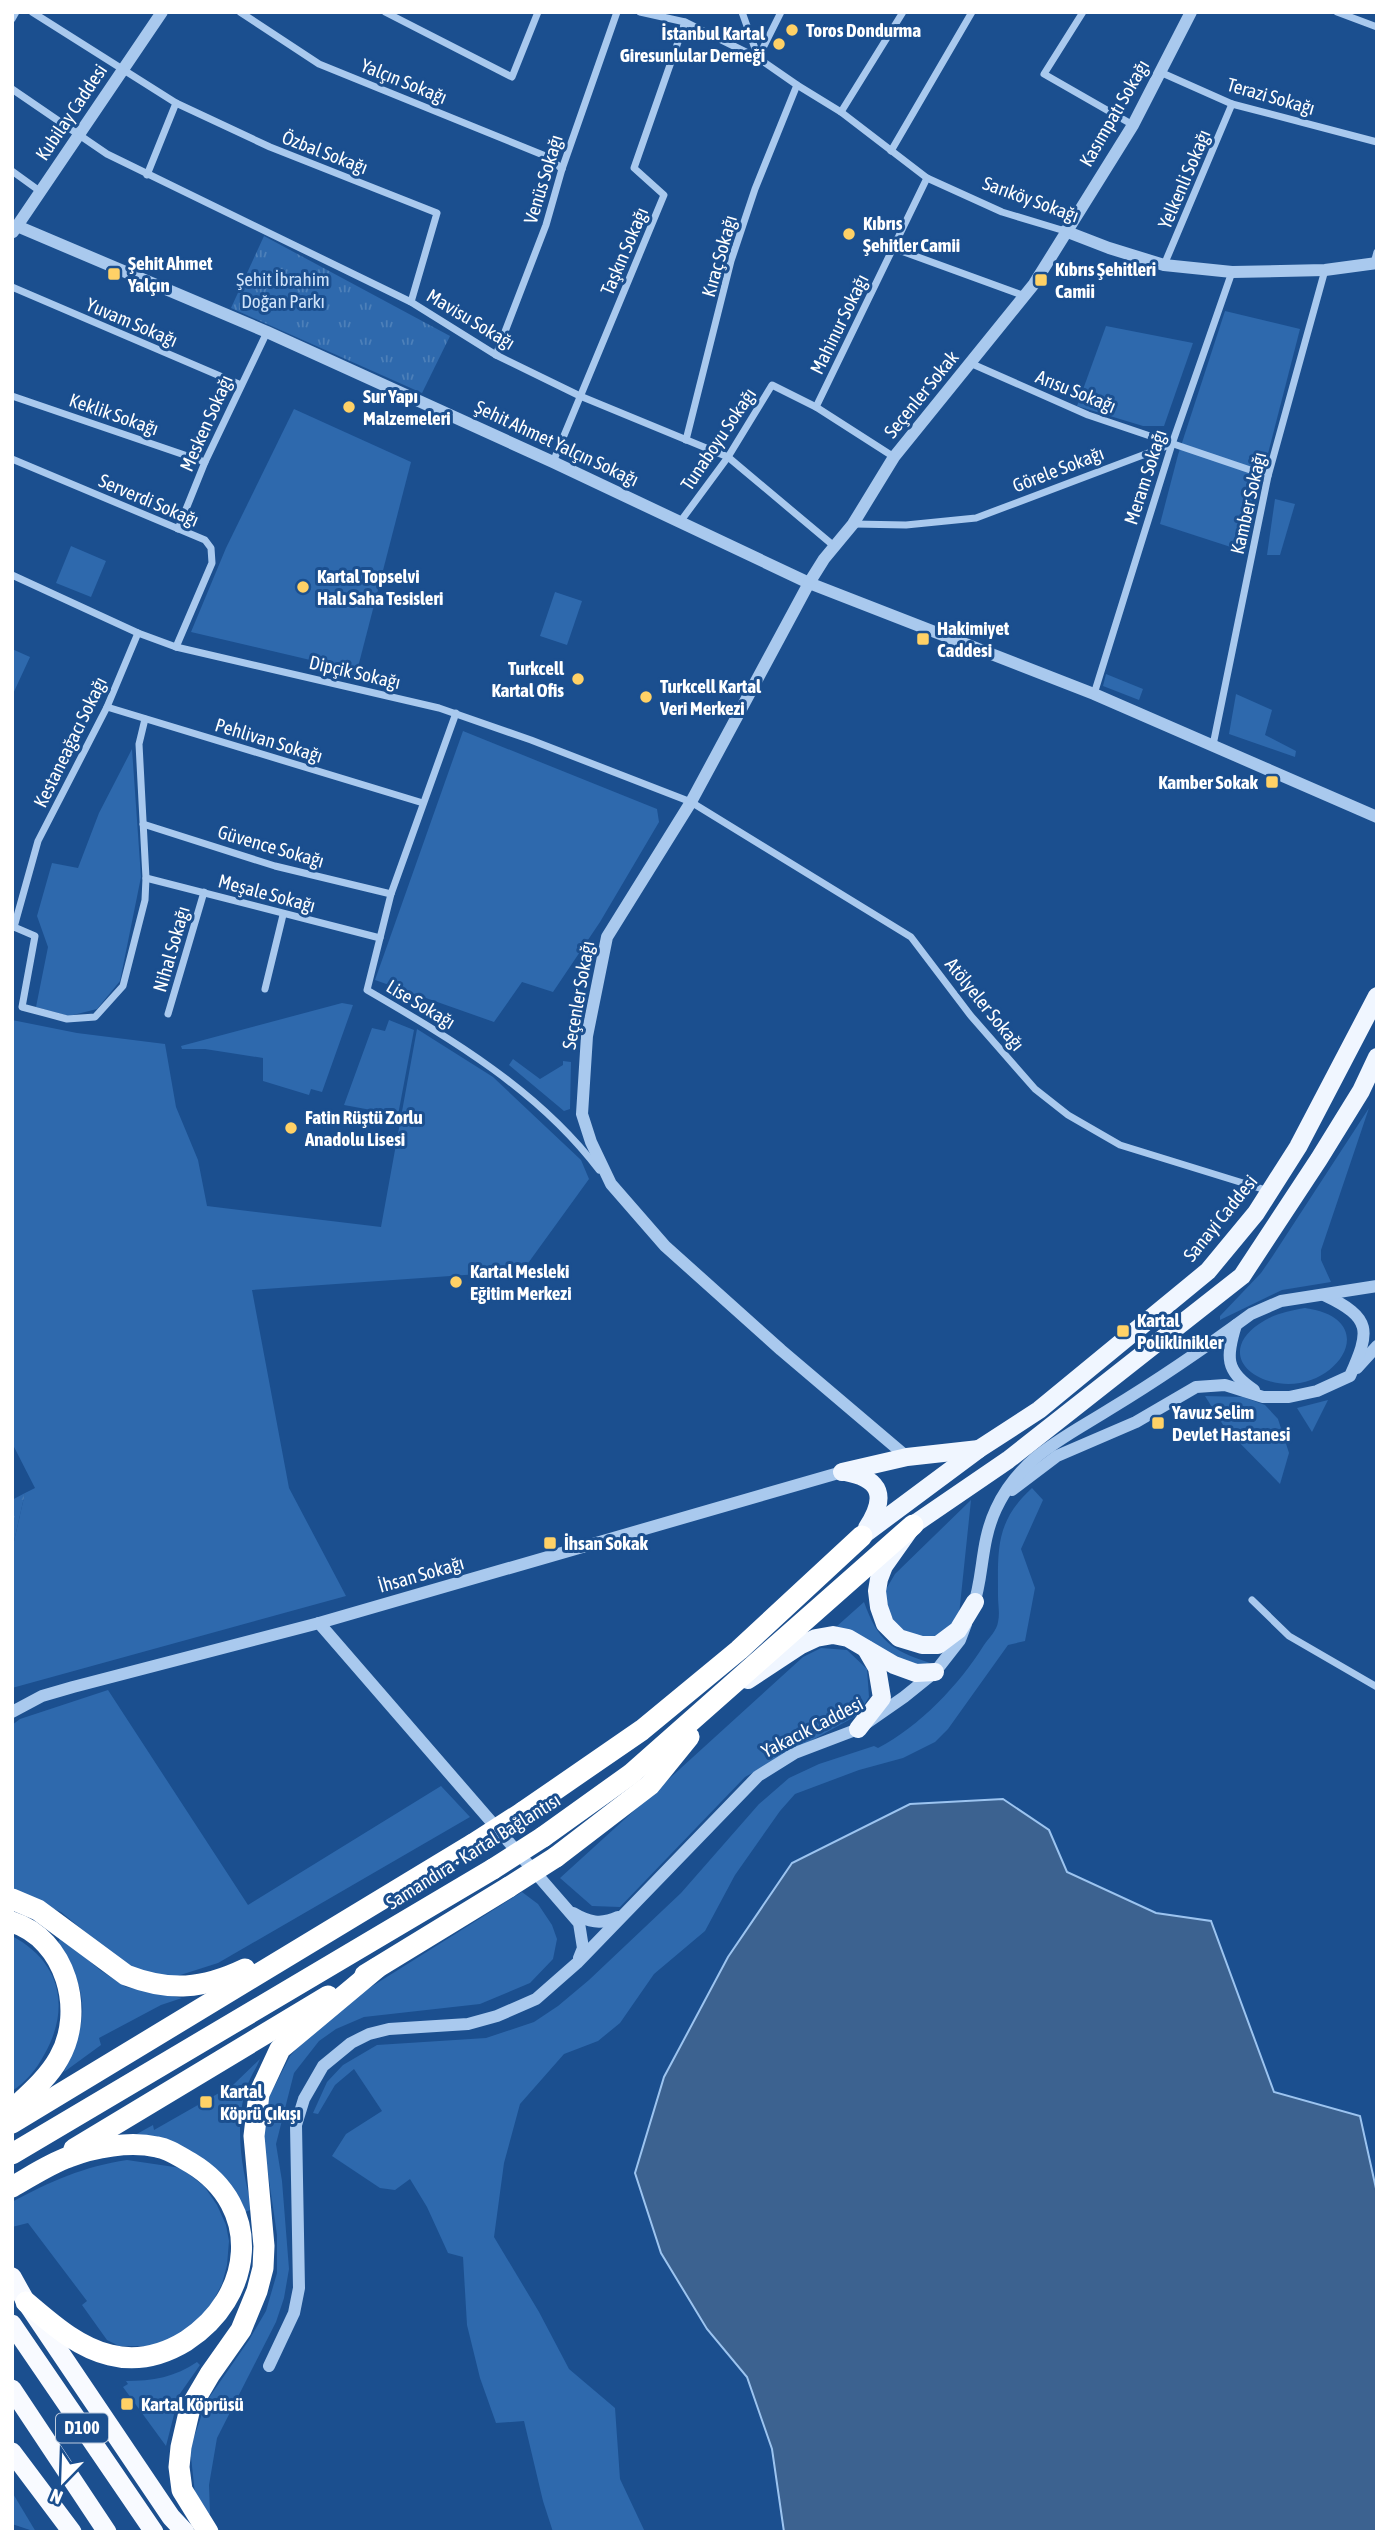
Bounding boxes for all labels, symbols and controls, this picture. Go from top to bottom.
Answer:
place label: Toros Dondurma [806,19,921,41]
place label: İstanbul Kartal Giresunlular Derneği [620,22,766,66]
marker: Toros Dondurma [784,22,800,38]
marker: İstanbul Kartal Giresunlular Derneği [771,36,787,52]
street label: Yalçın Sokağı [358,54,450,108]
street label: Kasımpatı Sokağı [1075,56,1153,170]
street label: Kubilay Caddesi [31,60,111,164]
street label: Terazi Sokağı [1225,73,1317,119]
street label: Özbal Sokağı [279,126,371,178]
street label: Yelkenli Sokağı [1153,126,1215,232]
street label: Venüs Sokağı [519,132,567,226]
street label: Sarıköy Sokağı [980,171,1082,227]
street label: Taşkın Sokağı [596,204,652,298]
place label: Kıbrıs Şehitler Camii [863,212,960,256]
street label: Kıraç Sokağı [697,213,741,299]
marker: Kıbrıs Şehitler Camii [841,226,857,242]
place label: Şehit Ahmet Yalçın [127,252,213,296]
place label: Kıbrıs Şehi̇tleri̇ Cami̇i̇ [1055,258,1156,302]
marker: Şehit Ahmet Yalçın [106,266,122,282]
park label: Şehit İbrahim Doğan Parkı [236,268,330,312]
street label: Mahinur Sokağı [805,270,873,378]
marker: Kıbrıs Şehi̇tleri̇ Cami̇i̇ [1033,272,1049,288]
street label: Mavisu Sokağı [423,284,519,354]
street label: Yuvam Sokağı [83,293,181,351]
street label: Seçenler Sokak [879,346,963,442]
street label: Arısu Sokağı [1033,365,1119,417]
street label: Mesken Sokağı [175,371,237,475]
street label: Tunaboyu Sokağı [676,384,760,494]
place label: Sur Yapı Malzemeleri [363,385,451,429]
street label: Keklik Sokağı [66,388,162,440]
street label: Şehit Ahmet Yalçın Sokağı [472,395,642,491]
marker: Sur Yapı Malzemeleri [341,399,357,415]
street label: Meram Sokağı [1119,427,1171,527]
street label: Görele Sokağı [1009,442,1107,496]
street label: Kamber Sokağı [1226,450,1270,556]
street label: Serverdi Sokağı [96,469,202,531]
place label: Kartal Topselvi Halı Saha Tesisleri [317,565,443,609]
marker: Kartal Topselvi Halı Saha Tesisleri [295,579,311,595]
place label: Hakimiyet Caddesi [937,617,1010,661]
marker: Hakimiyet Caddesi [915,631,931,647]
street label: Dipçik Sokağı [307,651,403,693]
place label: Turkcell Kartal Ofis [491,657,565,701]
marker: Turkcell Kartal Ofis [570,671,586,687]
street label: Kestaneağacı Sokağı [29,673,111,811]
place label: Turkcell Kartal Veri Merkezi [659,675,762,719]
marker: Turkcell Kartal Veri Merkezi [638,689,654,705]
street label: Pehlivan Sokağı [213,713,325,767]
place label: Kamber Sokak [1158,771,1259,793]
marker: Kamber Sokak [1264,774,1280,790]
street label: Güvence Sokağı [215,820,327,872]
street label: Meşale Sokağı [216,869,318,917]
street label: Nihal Sokağı [148,904,194,994]
street label: Seçenler Sokağı [558,939,598,1051]
street label: Atölyeler Sokağı [941,953,1029,1055]
street label: Lise Sokağı [383,975,459,1033]
place label: Fatin Rüştü Zorlu Anadolu Lisesi [304,1106,423,1150]
marker: Fatin Rüştü Zorlu Anadolu Lisesi [283,1120,299,1136]
street label: Sanayi Caddesi [1178,1170,1262,1266]
place label: Kartal Mesleki Eğitim Merkezi [470,1260,572,1304]
marker: Kartal Mesleki Eğitim Merkezi [448,1274,464,1290]
place label: Kartal Poliklinikler [1137,1309,1224,1353]
marker: Kartal Poliklinikler [1115,1323,1131,1339]
place label: Yavuz Seli̇m Devlet Hastanesi̇ [1171,1401,1290,1445]
marker: Yavuz Seli̇m Devlet Hastanesi̇ [1150,1415,1166,1431]
place label: İhsan Sokak [564,1532,649,1554]
marker: İhsan Sokak [542,1535,558,1551]
street label: İhsan Sokağı [376,1551,466,1597]
street label: Yakacık Caddesi [758,1692,866,1762]
street label: Samandıra - Kartal Bağlantısı [382,1788,564,1914]
place label: Kartal Köprü Çıkışı [220,2080,301,2124]
marker: Kartal Köprü Çıkışı [198,2094,214,2110]
place label: Kartal Köprüsü [141,2393,244,2415]
marker: Kartal Köprüsü [119,2396,135,2412]
road number: D100 [56,2414,108,2442]
north arrow [28,2446,98,2516]
text: N [47,2484,66,2509]

